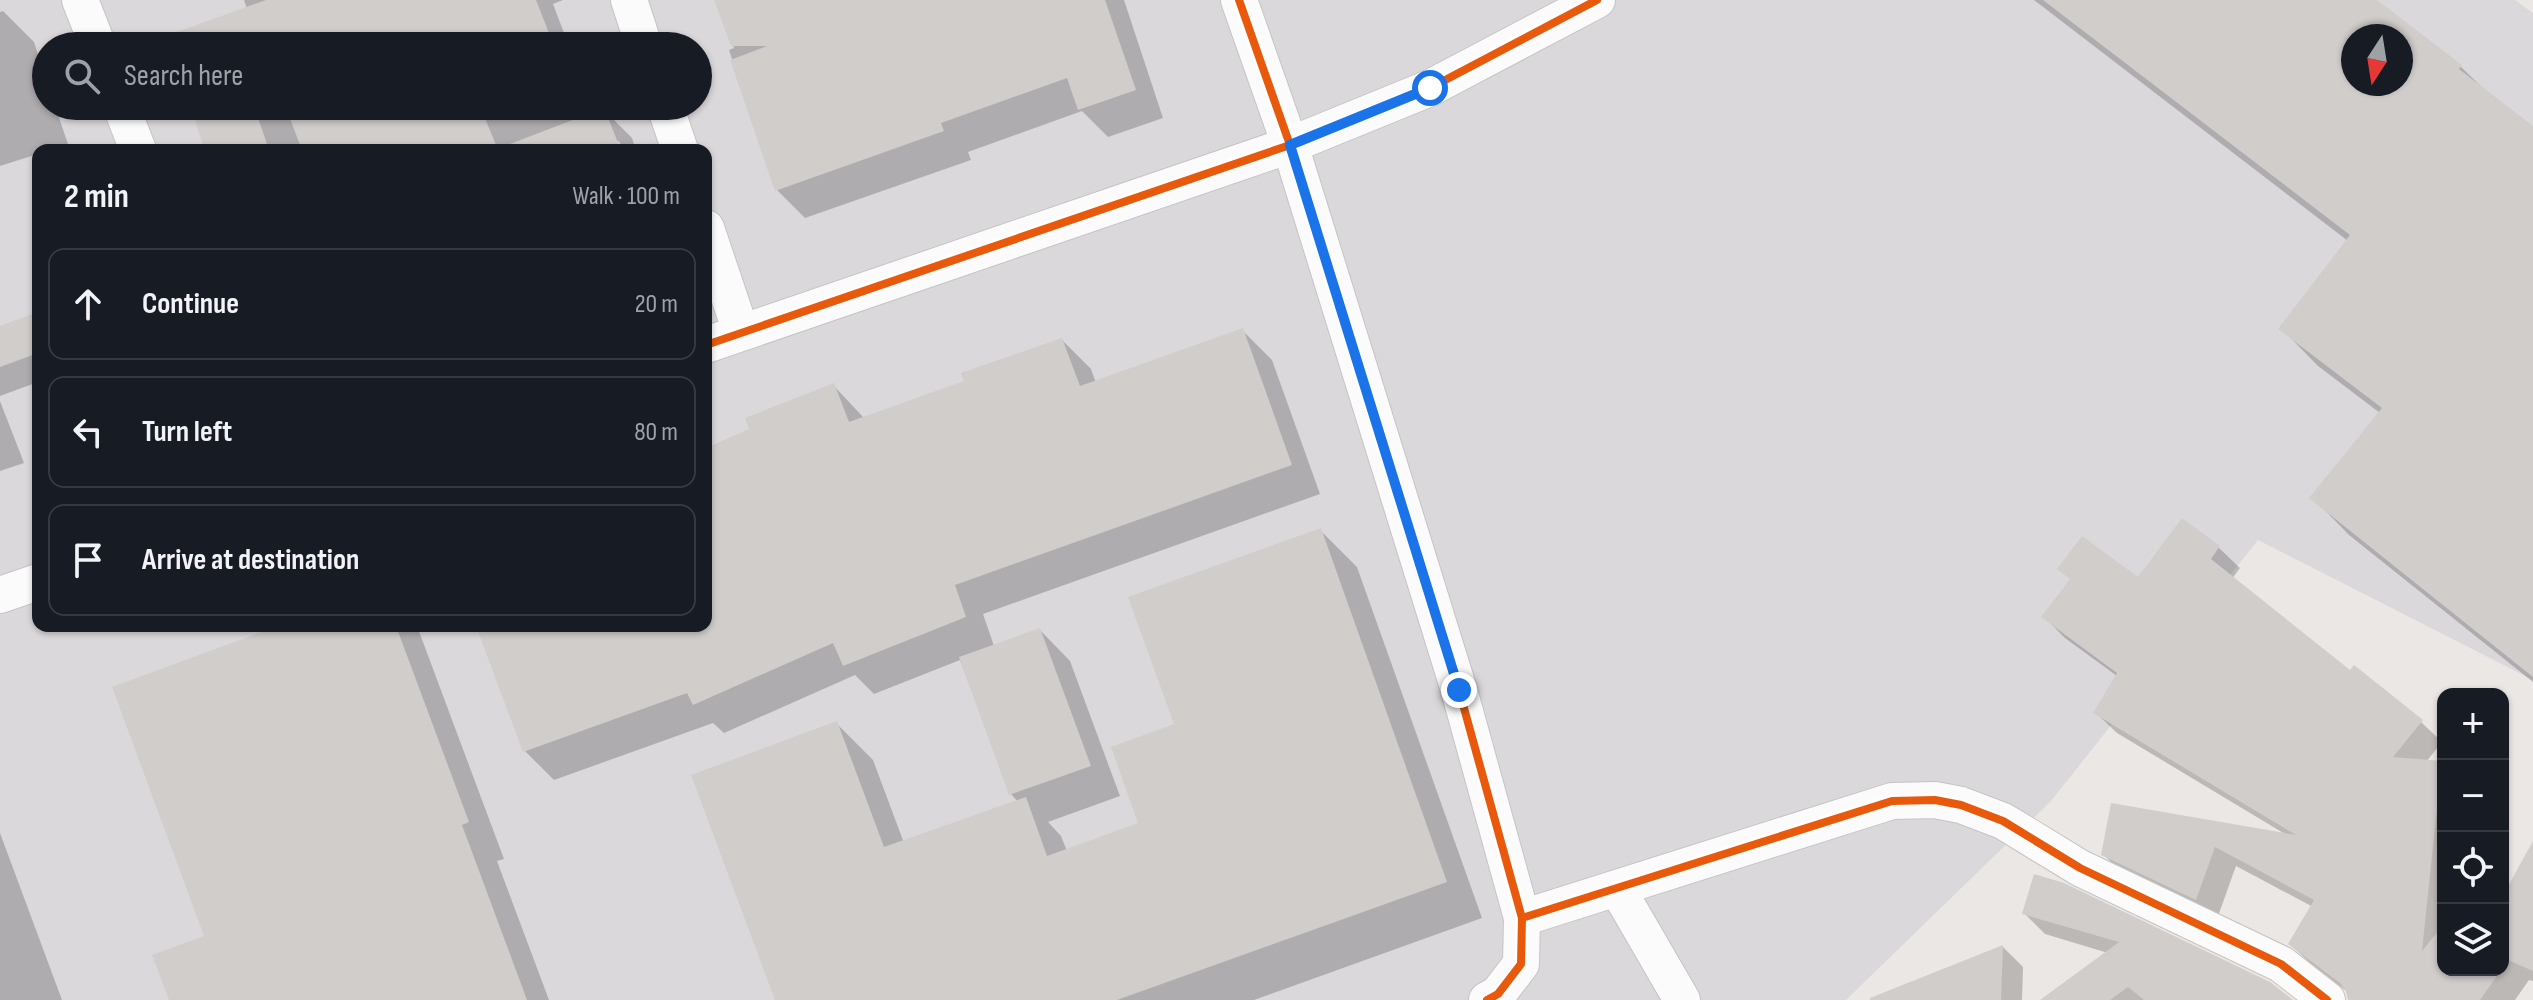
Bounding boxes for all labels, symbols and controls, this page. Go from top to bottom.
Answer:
north arrow [2341,24,2413,96]
search box [32,32,712,120]
icon: search [60,54,104,98]
text: Search here [124,58,243,94]
route start [1412,70,1448,106]
text: 2 min [64,176,129,217]
text: Walk · 100 m [572,181,680,212]
icon: ahead [66,282,110,326]
text: Continue [142,286,239,322]
text: 20 m [635,289,678,320]
icon: left [66,410,110,454]
text: Turn left [142,414,232,450]
text: 80 m [634,417,678,448]
icon: arrive [66,538,110,582]
text: Arrive at destination [142,542,359,578]
route end [1441,672,1477,708]
map controls [2437,688,2509,976]
button: + [2437,688,2509,760]
button: − [2437,760,2509,832]
button: locate [2437,832,2509,904]
button: layers [2437,904,2509,976]

